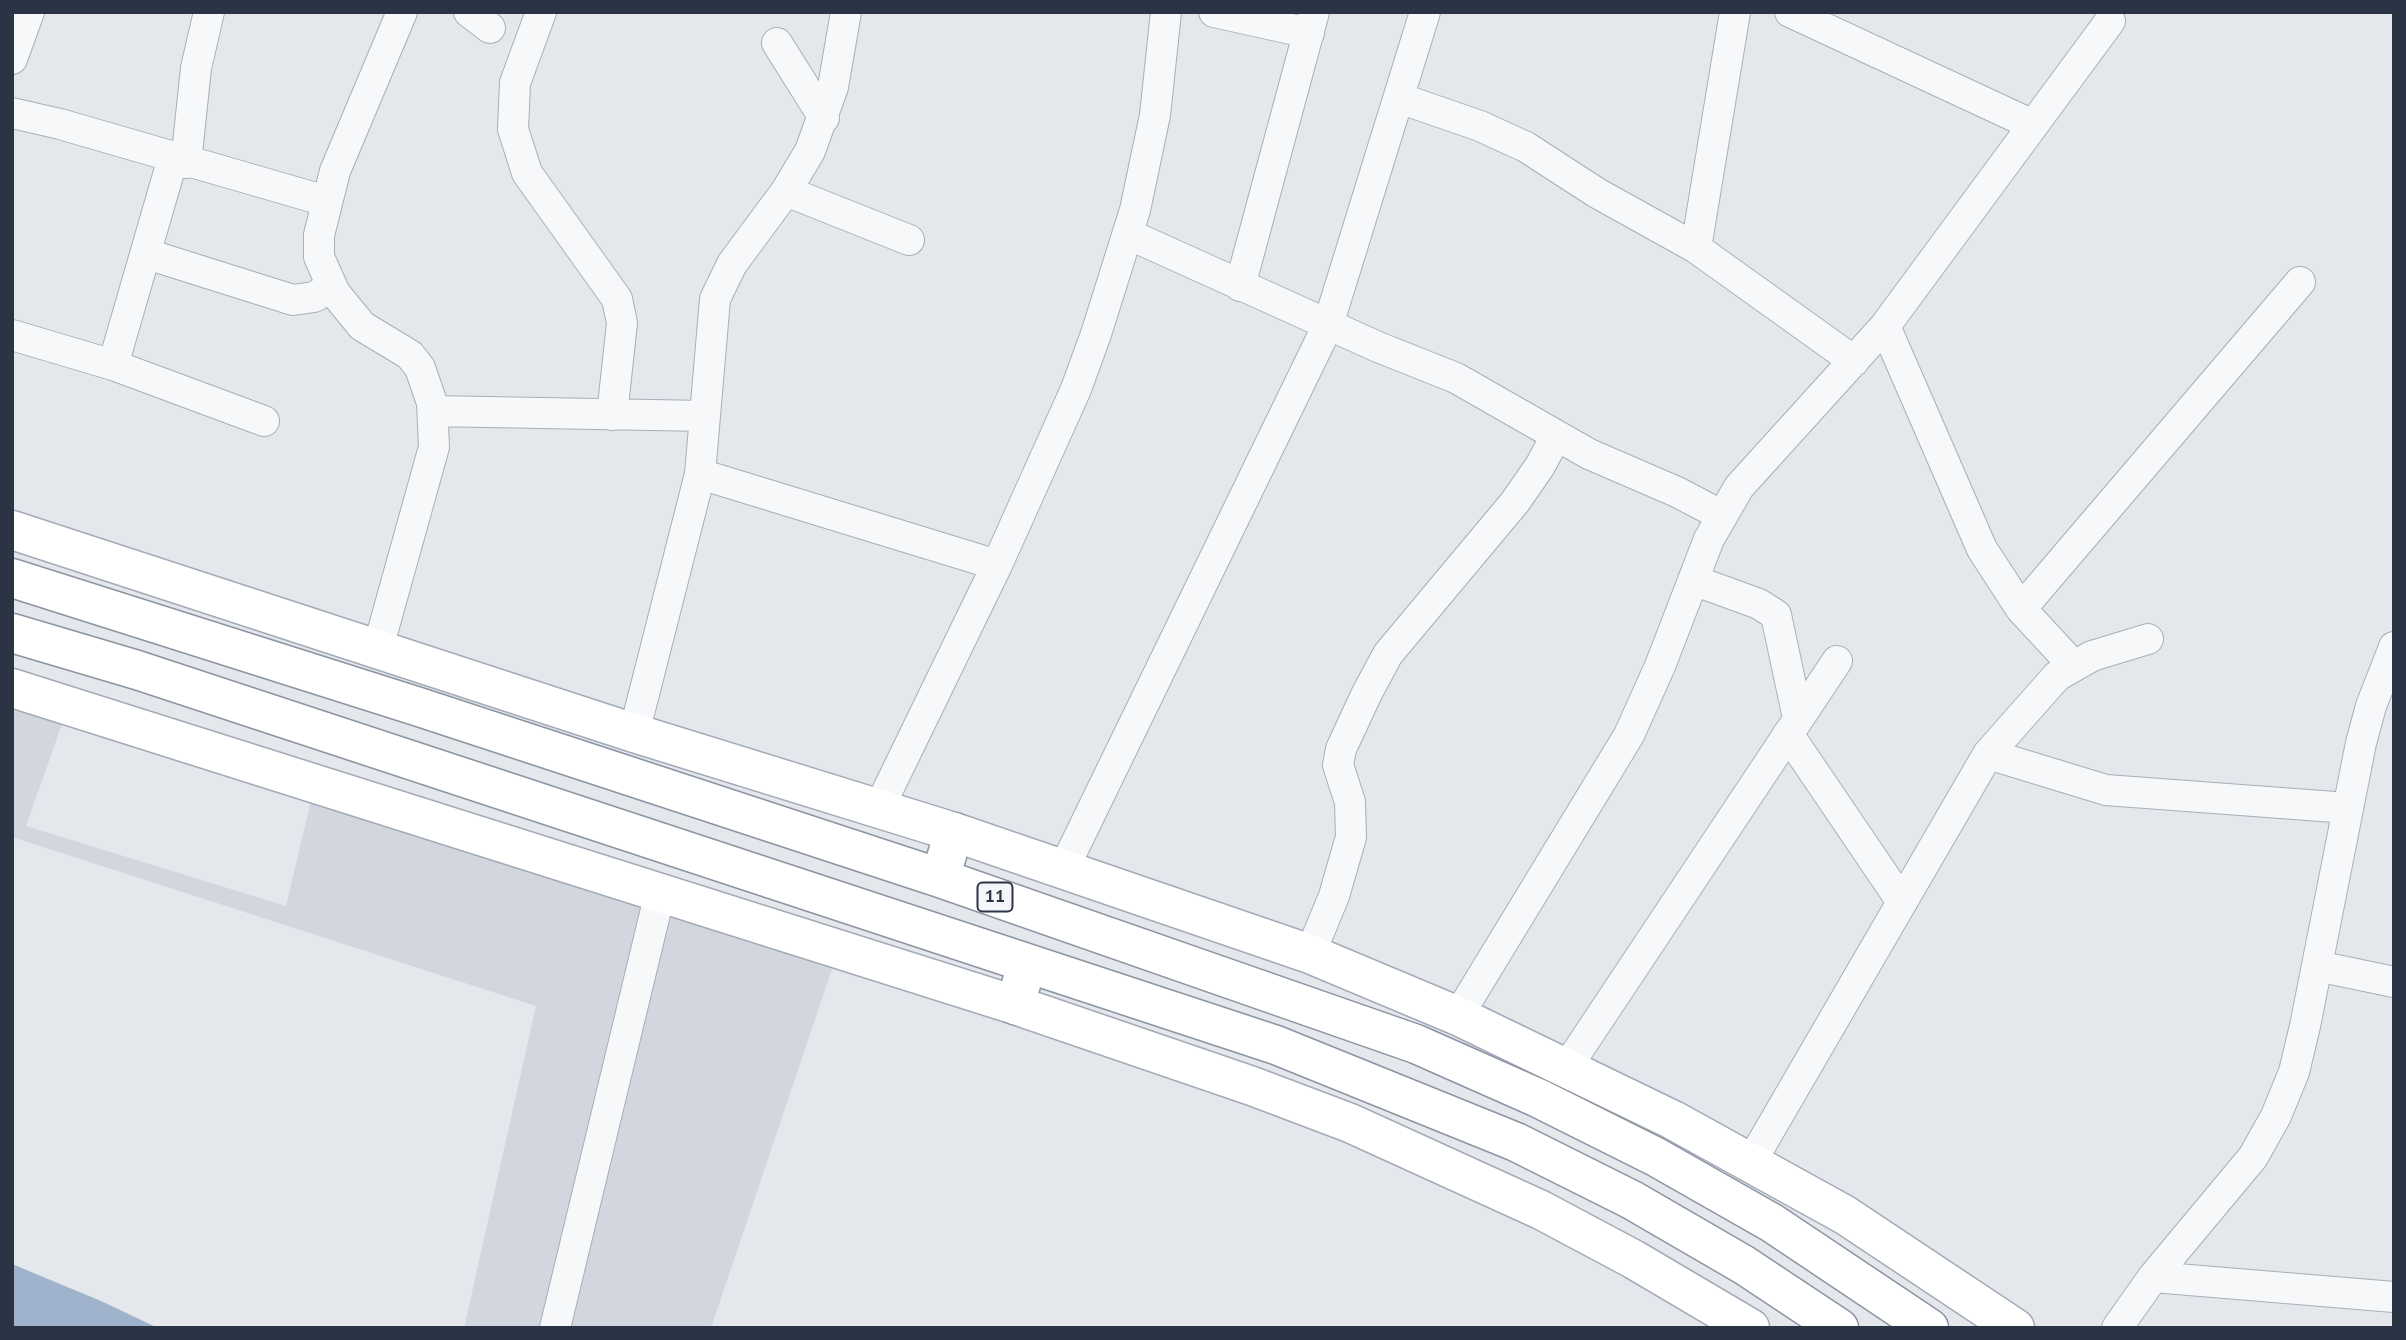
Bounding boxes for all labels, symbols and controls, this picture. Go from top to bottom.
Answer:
road number: 11 [978,882,1012,912]

